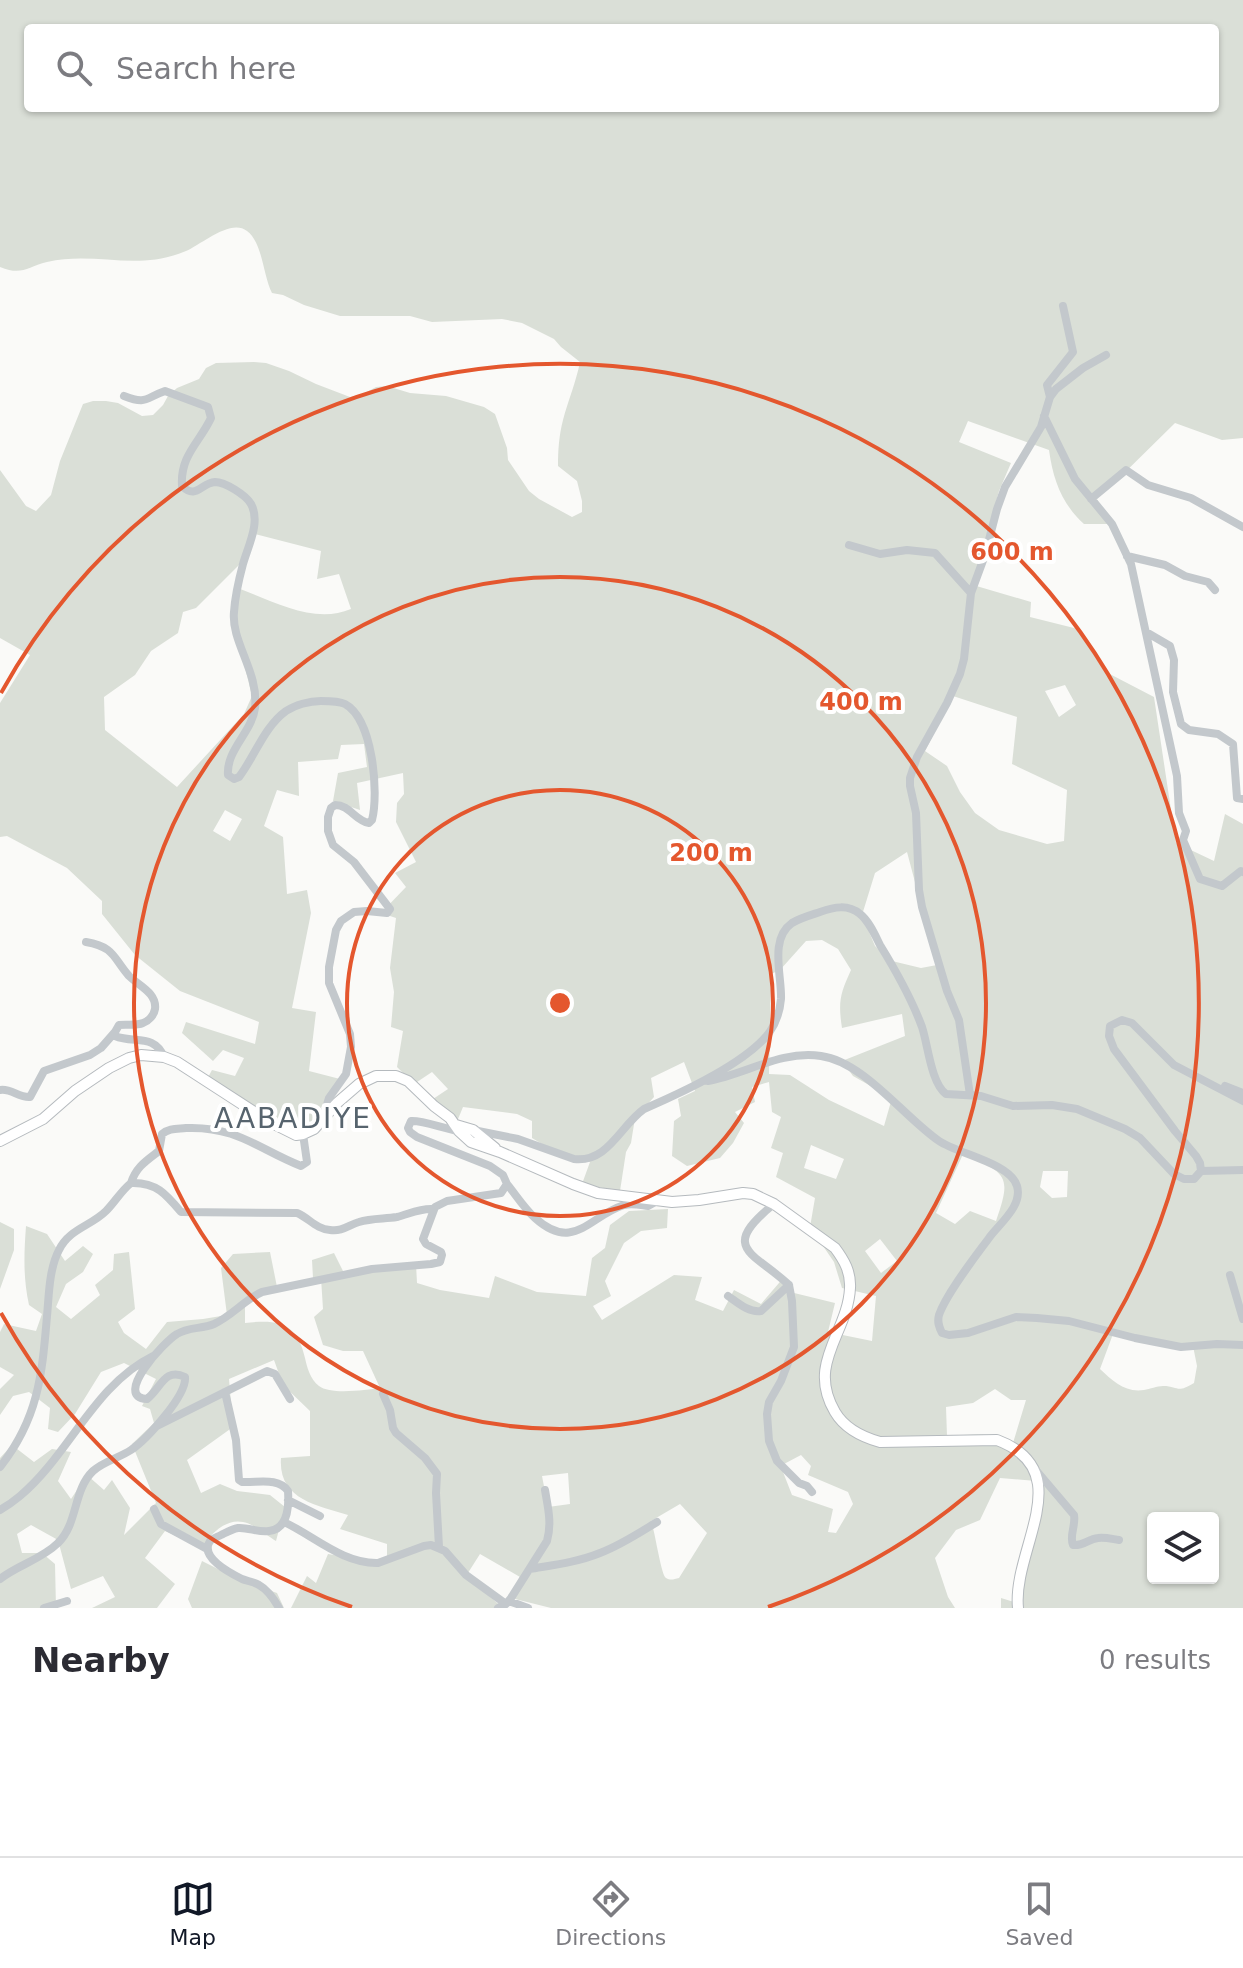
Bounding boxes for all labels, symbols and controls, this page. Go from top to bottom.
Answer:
search box [24,24,1219,112]
icon: search [52,46,96,90]
text: Search here [116,51,296,86]
text: 600 m [970,538,1054,566]
text: 400 m [819,688,903,716]
text: 200 m [669,839,753,867]
centre of rings [546,989,574,1017]
district label: AABADIYE [214,1102,372,1135]
map controls [1147,1512,1219,1584]
button: layers [1147,1512,1219,1584]
text: Nearby [32,1640,170,1680]
text: 0 results [1099,1645,1211,1675]
tab: Map [170,1877,216,1950]
tab: Directions [555,1877,666,1950]
tab: Saved [1005,1877,1073,1950]

